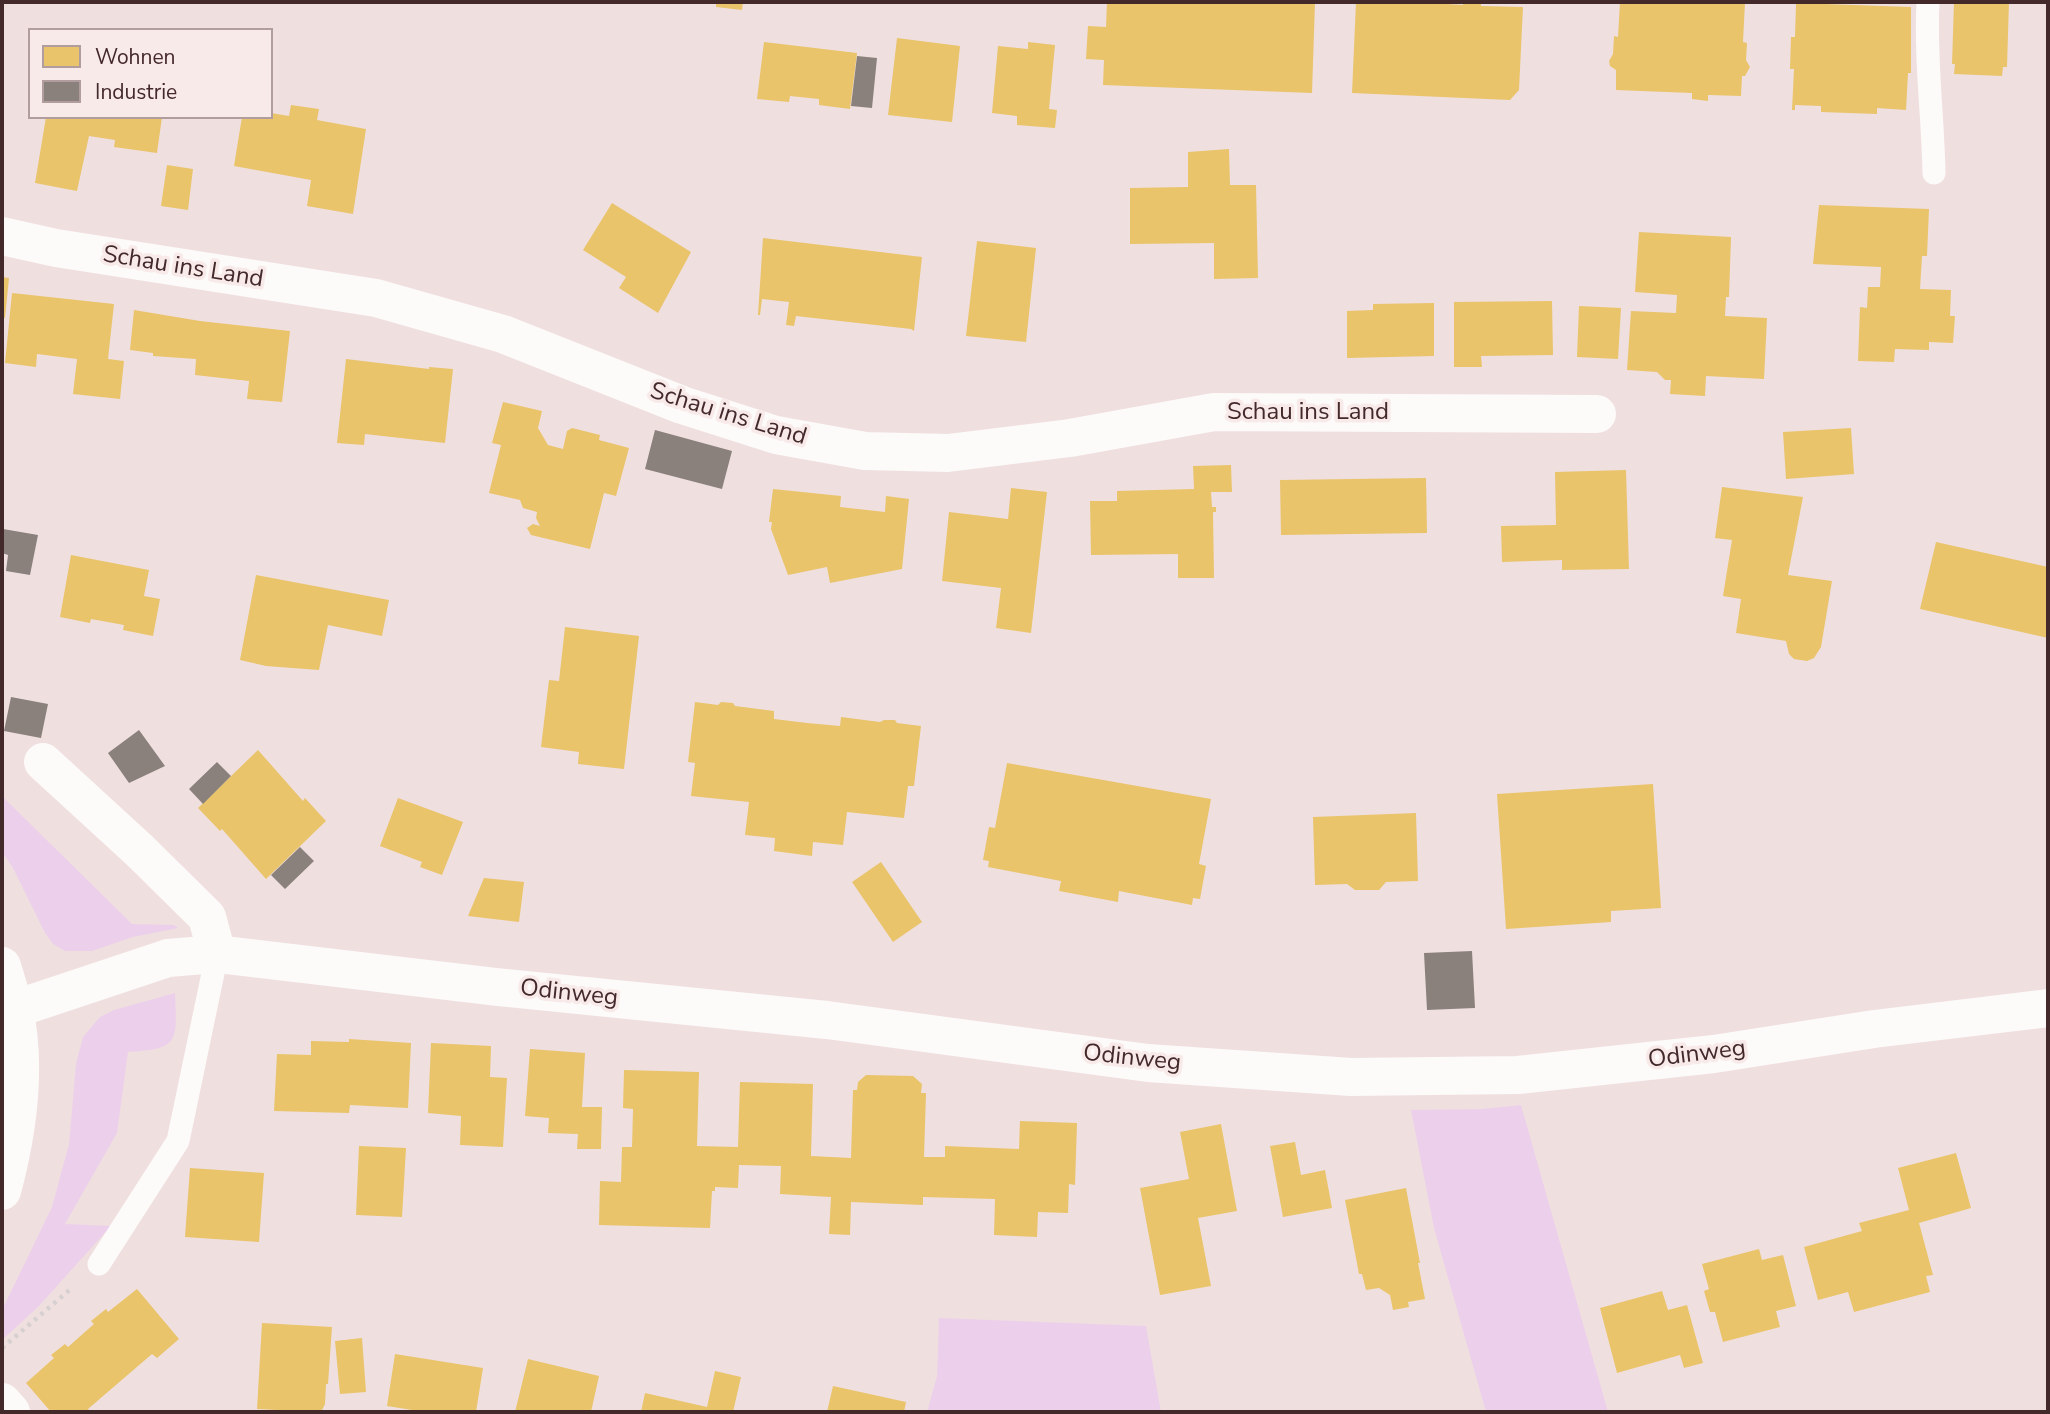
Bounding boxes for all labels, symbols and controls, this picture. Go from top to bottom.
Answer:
legend [28,28,273,119]
text: Wohnen [95,43,176,71]
text: Industrie [95,78,177,106]
street label: Schau ins Land [101,241,265,295]
street label: Schau ins Land [646,378,810,452]
street label: Schau ins Land [1227,399,1389,427]
street label: Odinweg [519,975,619,1013]
street label: Odinweg [1646,1035,1748,1075]
street label: Odinweg [1082,1040,1182,1078]

